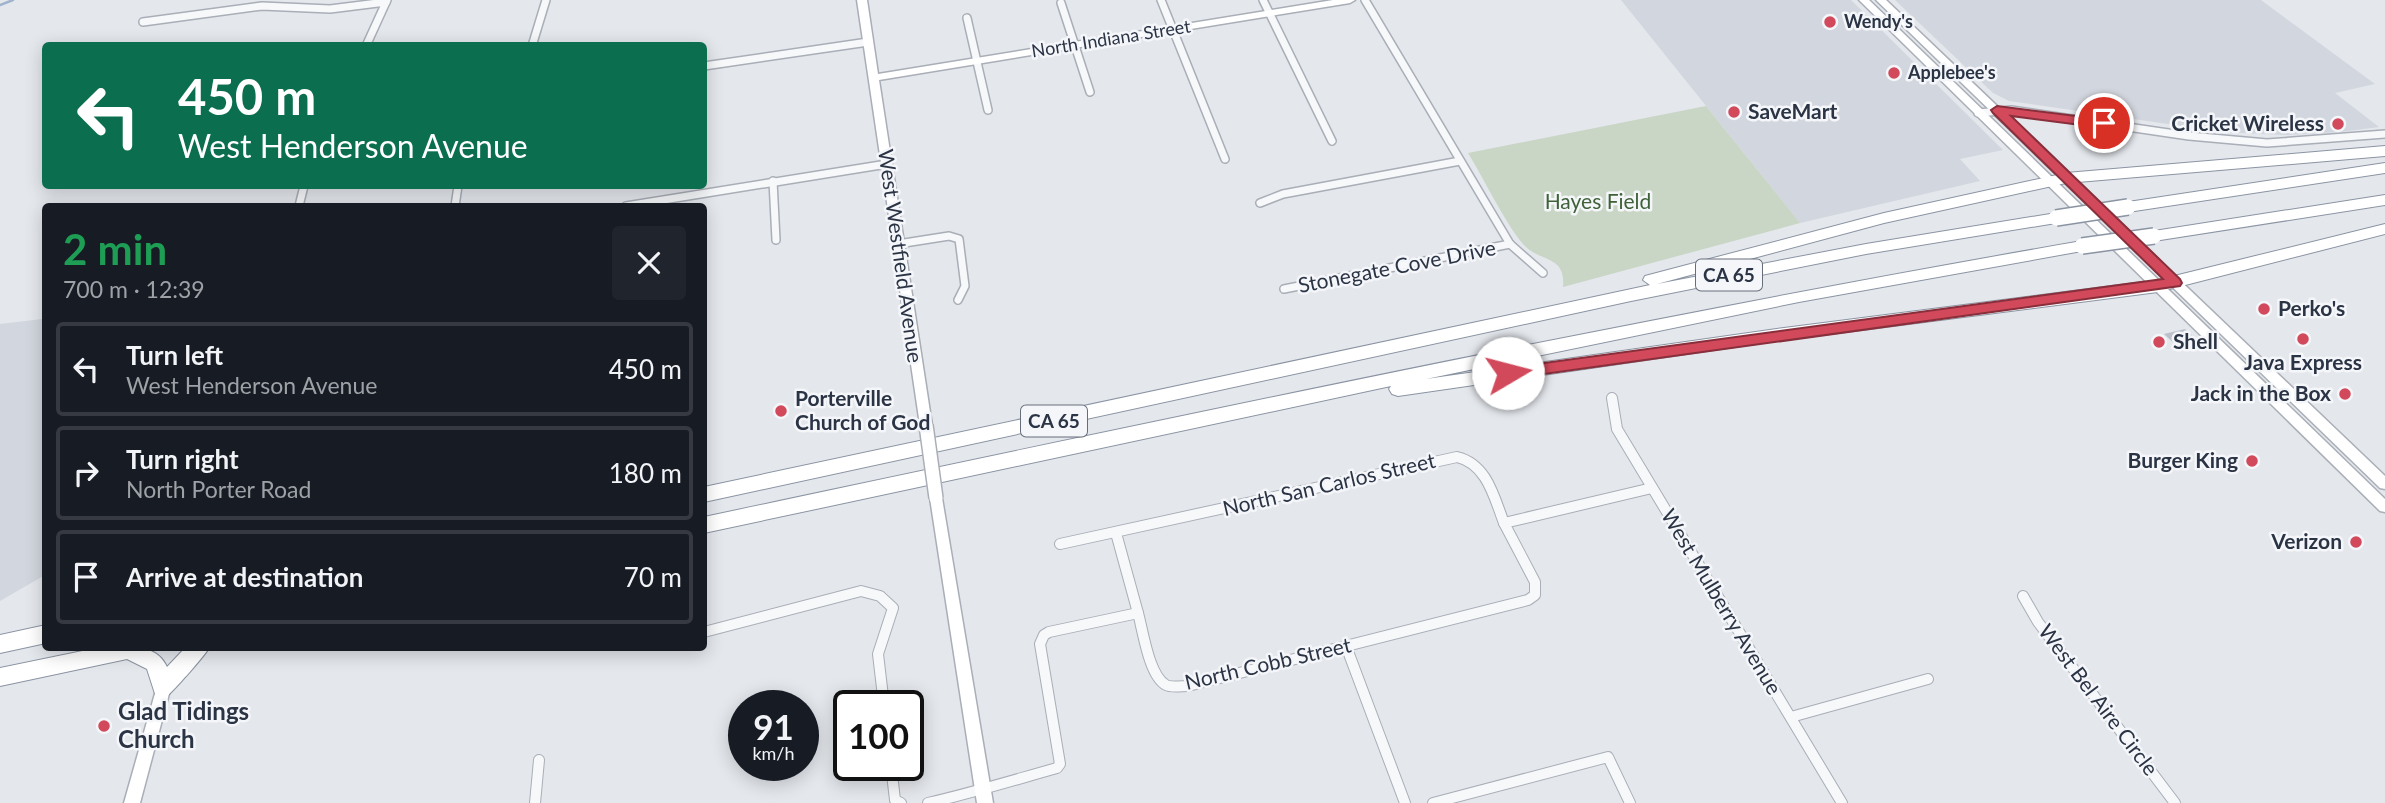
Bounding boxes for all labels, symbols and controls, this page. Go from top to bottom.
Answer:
place label: Wendy's [1844,10,1913,32]
marker: Wendy's [1822,14,1838,30]
street label: North Indiana Street [1030,15,1192,61]
place label: Applebee's [1907,61,1996,83]
marker: Applebee's [1886,65,1902,81]
text: 450 m [178,67,316,125]
icon: left [63,70,154,161]
pin [2074,93,2134,153]
place label: SaveMart [1748,98,1838,123]
marker: SaveMart [1726,104,1742,120]
icon: arrive [2085,104,2123,142]
place label: Cricket Wireless [2171,110,2324,135]
marker: Cricket Wireless [2330,116,2346,132]
text: West Henderson Avenue [178,126,528,165]
street label: West Westfield Avenue [874,147,929,364]
park label: Hayes Field [1545,188,1651,213]
text: 2 min [63,224,167,274]
button: close [612,226,686,300]
street label: Stonegate Cove Drive [1296,234,1498,297]
road number: CA 65 [1696,260,1762,290]
text: 700 m · 12:39 [63,275,205,303]
place label: Perko's [2278,295,2345,320]
marker: Perko's [2256,301,2272,317]
place label: Shell [2173,328,2218,353]
marker: Java Express [2295,331,2311,347]
marker: Shell [2151,334,2167,350]
position arrow [1471,336,1545,410]
text: Turn left [126,339,223,371]
place label: Java Express [2244,349,2362,374]
icon: left [67,350,105,388]
text: 450 m [609,353,682,385]
text: West Henderson Avenue [126,371,377,399]
place label: Jack in the Box [2191,380,2331,405]
place label: Porterville Church of God [795,385,930,434]
marker: Jack in the Box [2337,386,2353,402]
marker: Porterville Church of God [773,403,789,419]
road number: CA 65 [1021,406,1087,436]
text: Turn right [126,443,239,475]
street label: North San Carlos Street [1220,447,1438,520]
place label: Burger King [2128,447,2238,472]
marker: Burger King [2244,453,2260,469]
icon: right [67,454,105,492]
text: 180 m [609,457,682,489]
text: North Porter Road [126,475,311,503]
street label: West Mulberry Avenue [1657,504,1788,699]
place label: Verizon [2270,528,2342,553]
marker: Verizon [2348,534,2364,550]
icon: arrive [67,558,105,596]
text: Arrive at destination [126,561,363,593]
text: 70 m [624,561,682,593]
street label: West Bel Aire Circle [2034,618,2164,780]
street label: North Cobb Street [1182,631,1354,694]
speed limit sign: 100 [833,690,924,781]
place label: Glad Tidings Church [118,696,249,753]
text: 91 [753,705,794,747]
marker: Glad Tidings Church [96,718,112,734]
text: km/h [752,742,795,764]

